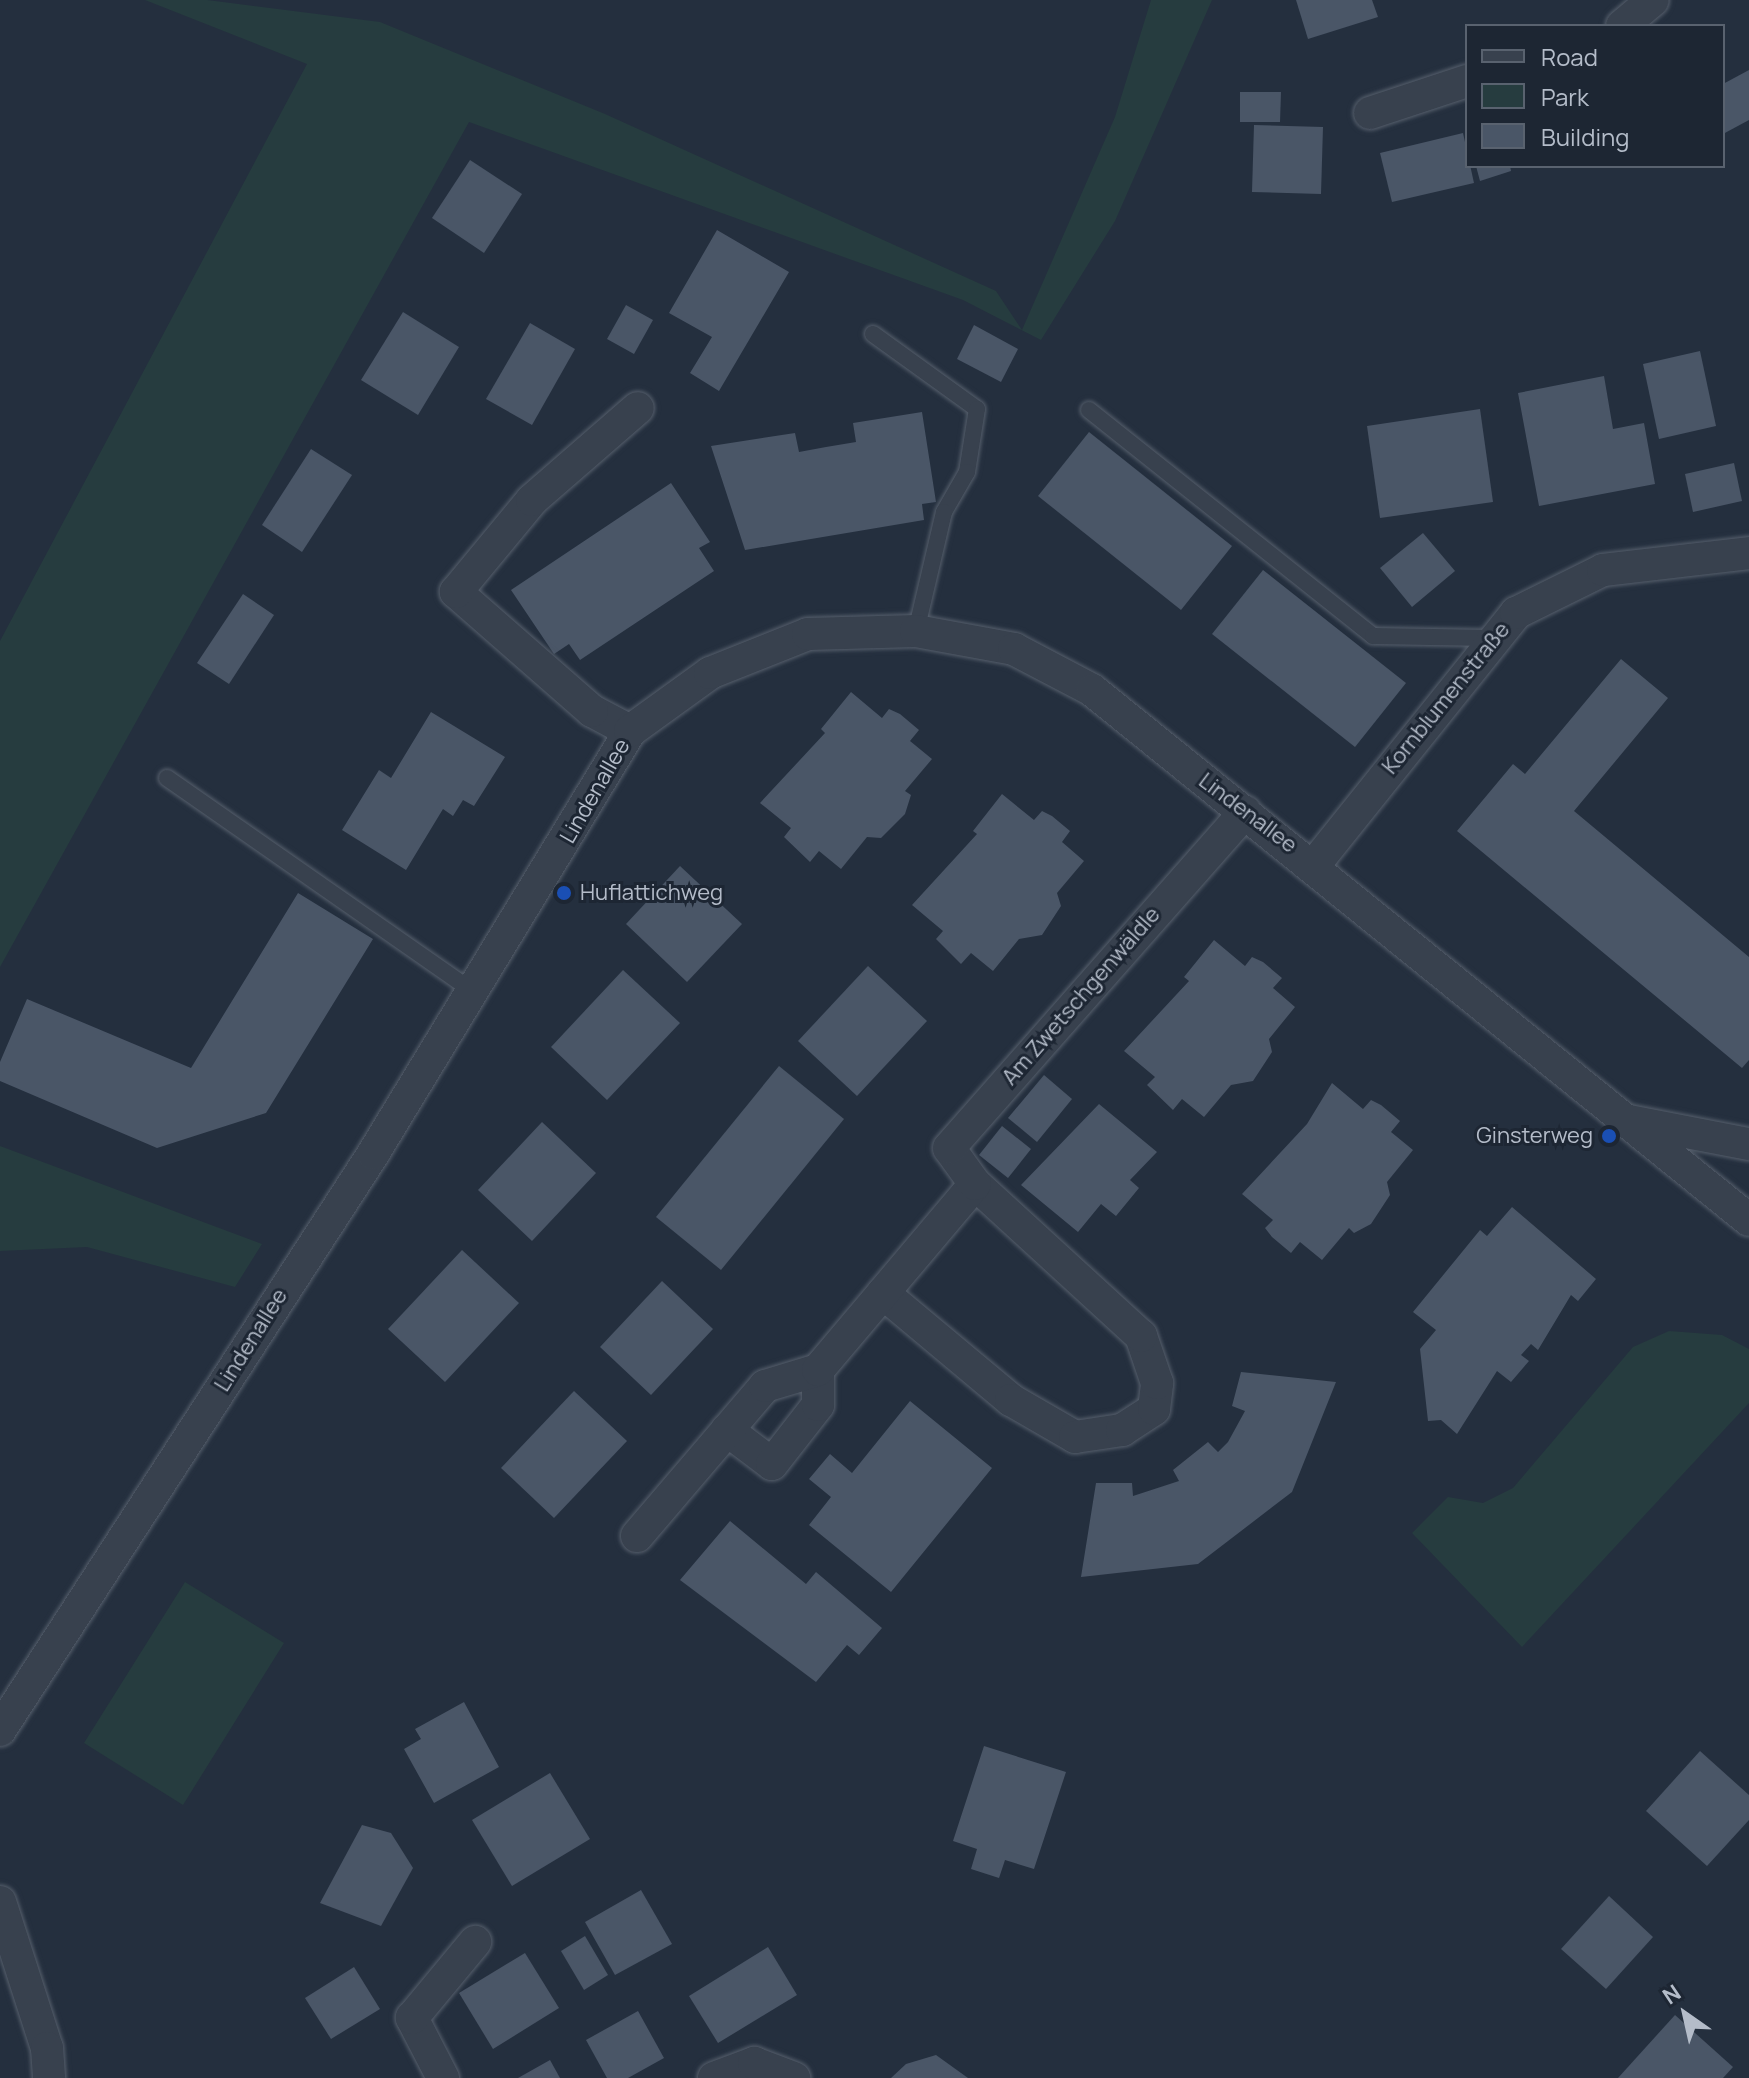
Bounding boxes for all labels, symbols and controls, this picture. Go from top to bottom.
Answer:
legend [1465,24,1725,168]
text: Road [1541,40,1598,73]
text: Park [1541,80,1589,113]
text: Building [1541,120,1629,153]
street label: Kornblumenstraße [1377,617,1515,779]
street label: Lindenallee [555,734,635,848]
street label: Lindenallee [1194,767,1302,859]
place label: Huflattichweg [580,880,723,906]
marker: Huflattichweg [555,884,573,902]
street label: Am Zwetschgenwäldle [996,902,1166,1090]
place label: Ginsterweg [1476,1123,1593,1149]
marker: Ginsterweg [1600,1127,1618,1145]
street label: Lindenallee [209,1284,293,1396]
north arrow [1645,1974,1725,2054]
text: N [1657,1977,1687,2011]

